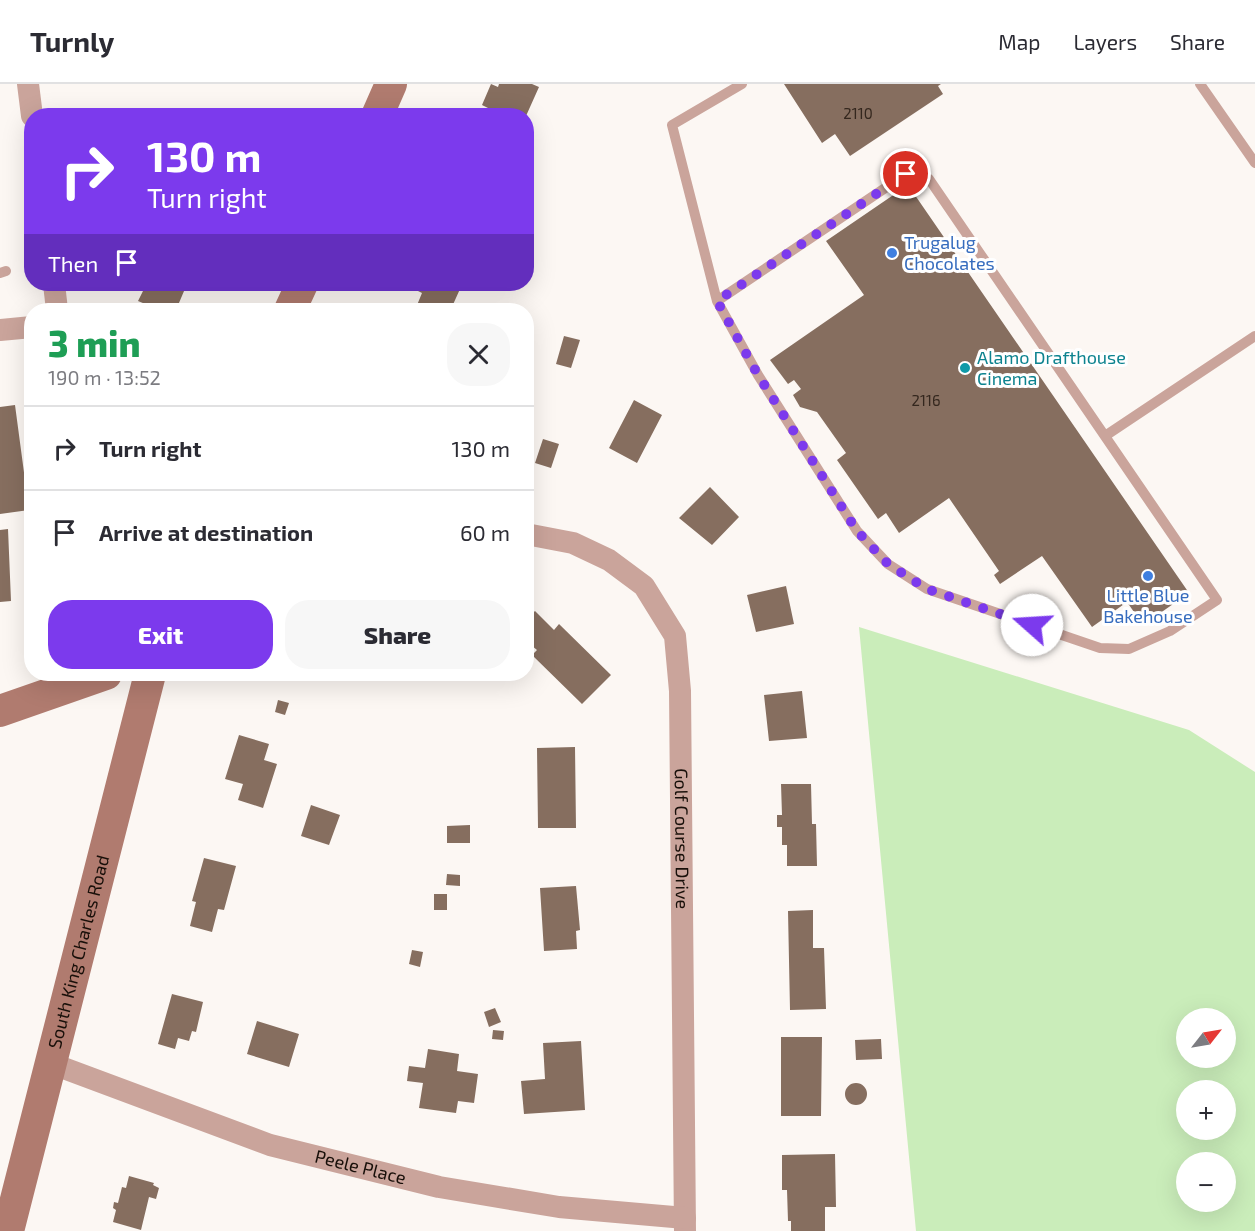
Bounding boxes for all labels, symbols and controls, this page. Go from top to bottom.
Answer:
text: Turnly [30,24,114,58]
text: Map [998,29,1040,54]
text: Layers [1073,29,1137,54]
text: Share [1170,29,1225,54]
house number: 2110 [843,104,873,122]
text: 130 m [147,130,262,180]
icon: right [48,132,126,210]
pin [880,148,931,199]
icon: arrive [889,157,922,190]
text: Turn right [147,181,267,213]
place label: Trugalug Chocolates [904,231,995,274]
icon: arrive [110,246,143,279]
marker: Trugalug Chocolates [885,246,899,260]
text: Then [48,250,98,276]
text: 3 min [48,321,141,364]
button: close [447,323,510,386]
place label: Alamo Drafthouse Cinema [977,346,1126,389]
marker: Alamo Drafthouse Cinema [958,361,972,375]
text: 190 m · 13:52 [48,365,161,389]
house number: 2116 [912,391,940,409]
icon: right [48,432,81,465]
text: Turn right [99,435,201,461]
text: 130 m [452,435,510,461]
icon: arrive [48,516,81,549]
text: Arrive at destination [99,519,313,545]
text: 60 m [460,519,510,545]
marker: Little Blue Bakehouse [1141,569,1155,583]
place label: Little Blue Bakehouse [1103,584,1193,627]
position arrow [1000,593,1064,657]
button: Exit [48,600,273,669]
button: Share [285,600,510,669]
street label: Golf Course Drive [671,768,694,909]
street label: South King Charles Road [43,852,113,1051]
north arrow [1176,1008,1236,1068]
map controls [1176,1008,1236,1212]
button: + [1176,1080,1236,1140]
street label: Peele Place [313,1145,409,1188]
button: − [1176,1152,1236,1212]

